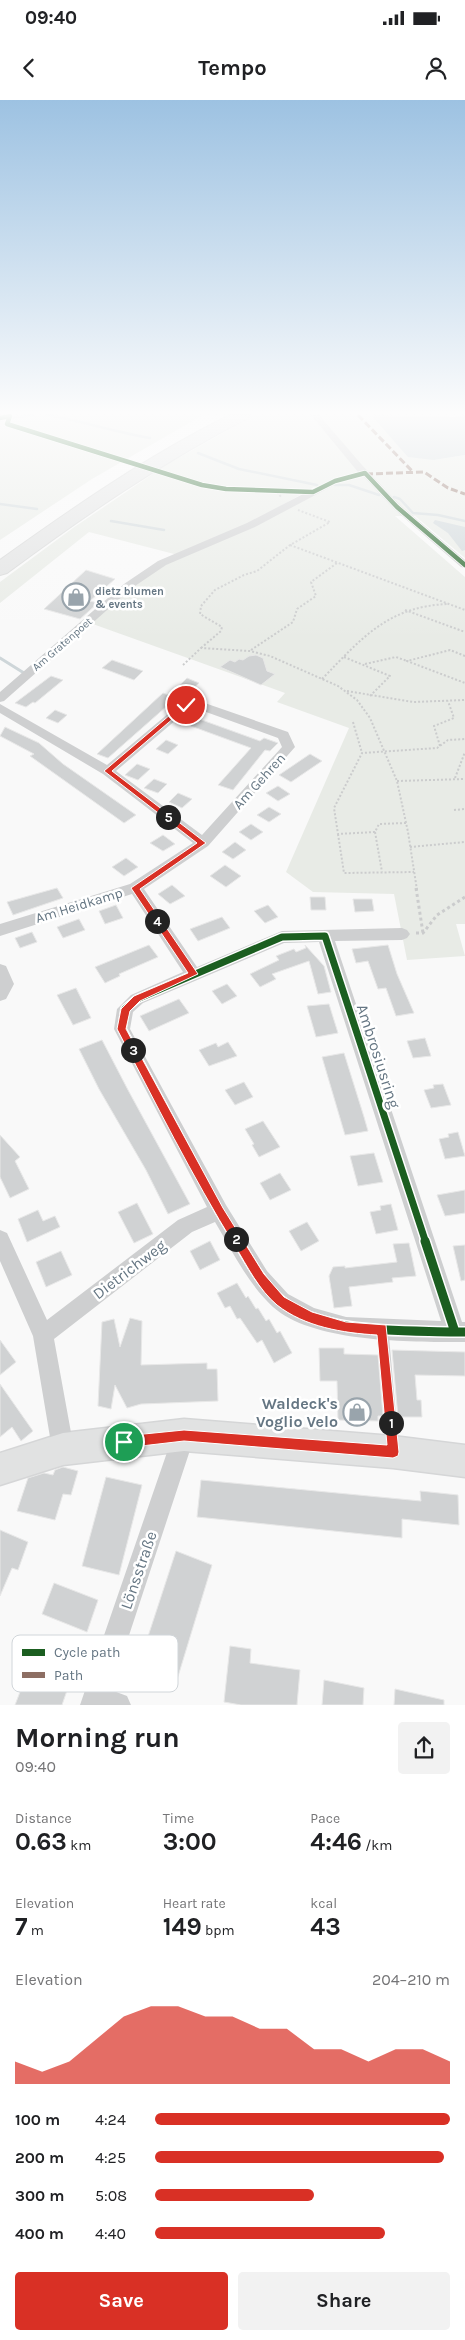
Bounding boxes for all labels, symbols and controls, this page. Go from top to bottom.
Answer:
text: 09:40 [25,7,77,29]
icon: back [15,54,43,82]
icon: person [422,54,450,82]
text: Tempo [198,55,267,81]
shop icon: dietz blumen & events [61,582,91,612]
place label: dietz blumen & events [95,585,164,611]
street label: Am Gratenpoet [30,615,95,674]
pin [165,684,207,726]
icon: check [172,691,200,719]
street label: Am Gehren [230,750,289,813]
pin: 5 [156,804,180,830]
text: 5 [164,809,173,826]
street label: Am Heidkamp [33,884,125,927]
pin: 4 [144,908,170,934]
text: 4 [153,913,162,930]
street label: Ambrosiusring [353,1002,404,1111]
pin: 3 [120,1038,146,1062]
text: 3 [129,1042,138,1059]
pin: 2 [224,1226,248,1252]
text: 2 [232,1231,241,1248]
street label: Dietrichweg [89,1236,170,1303]
place label: Waldeck's Voglio Velo [256,1394,338,1431]
shop icon: Waldeck's Voglio Velo [342,1397,372,1427]
pin: 1 [378,1410,404,1436]
text: 1 [389,1415,394,1432]
pin [103,1421,145,1463]
icon: arrive [110,1428,138,1456]
street label: Lönsstraße [116,1529,161,1612]
legend [12,1635,178,1692]
text: Cycle path [54,1644,120,1661]
text: Path [54,1667,83,1684]
text: Morning run [15,1721,180,1754]
button: share [398,1722,450,1774]
text: 09:40 [15,1757,56,1776]
text: Distance [15,1810,72,1827]
text: Time [163,1810,194,1827]
text: Pace [310,1810,340,1827]
text: 0.63 [15,1827,67,1856]
text: 3:00 [163,1827,217,1856]
text: 4:46 [310,1827,362,1856]
text: km [67,1837,91,1854]
text: /km [362,1837,392,1854]
text: Elevation [15,1895,74,1912]
text: Heart rate [163,1895,226,1912]
text: kcal [310,1895,337,1912]
text: 7 [15,1912,27,1941]
text: 149 [163,1912,202,1941]
text: 43 [310,1912,341,1941]
text: m [27,1922,44,1939]
text: bpm [202,1922,235,1939]
text: Elevation [15,1970,83,1989]
text: 204–210 m [372,1970,450,1989]
text: 100 m [15,2110,60,2129]
text: 4:24 [95,2110,126,2129]
text: 200 m [15,2148,64,2167]
text: 4:25 [95,2148,126,2167]
text: 300 m [15,2186,64,2205]
text: 5:08 [95,2186,127,2205]
text: 400 m [15,2224,64,2243]
text: 4:40 [95,2224,126,2243]
button: Save [15,2272,228,2330]
button: Share [238,2272,450,2330]

